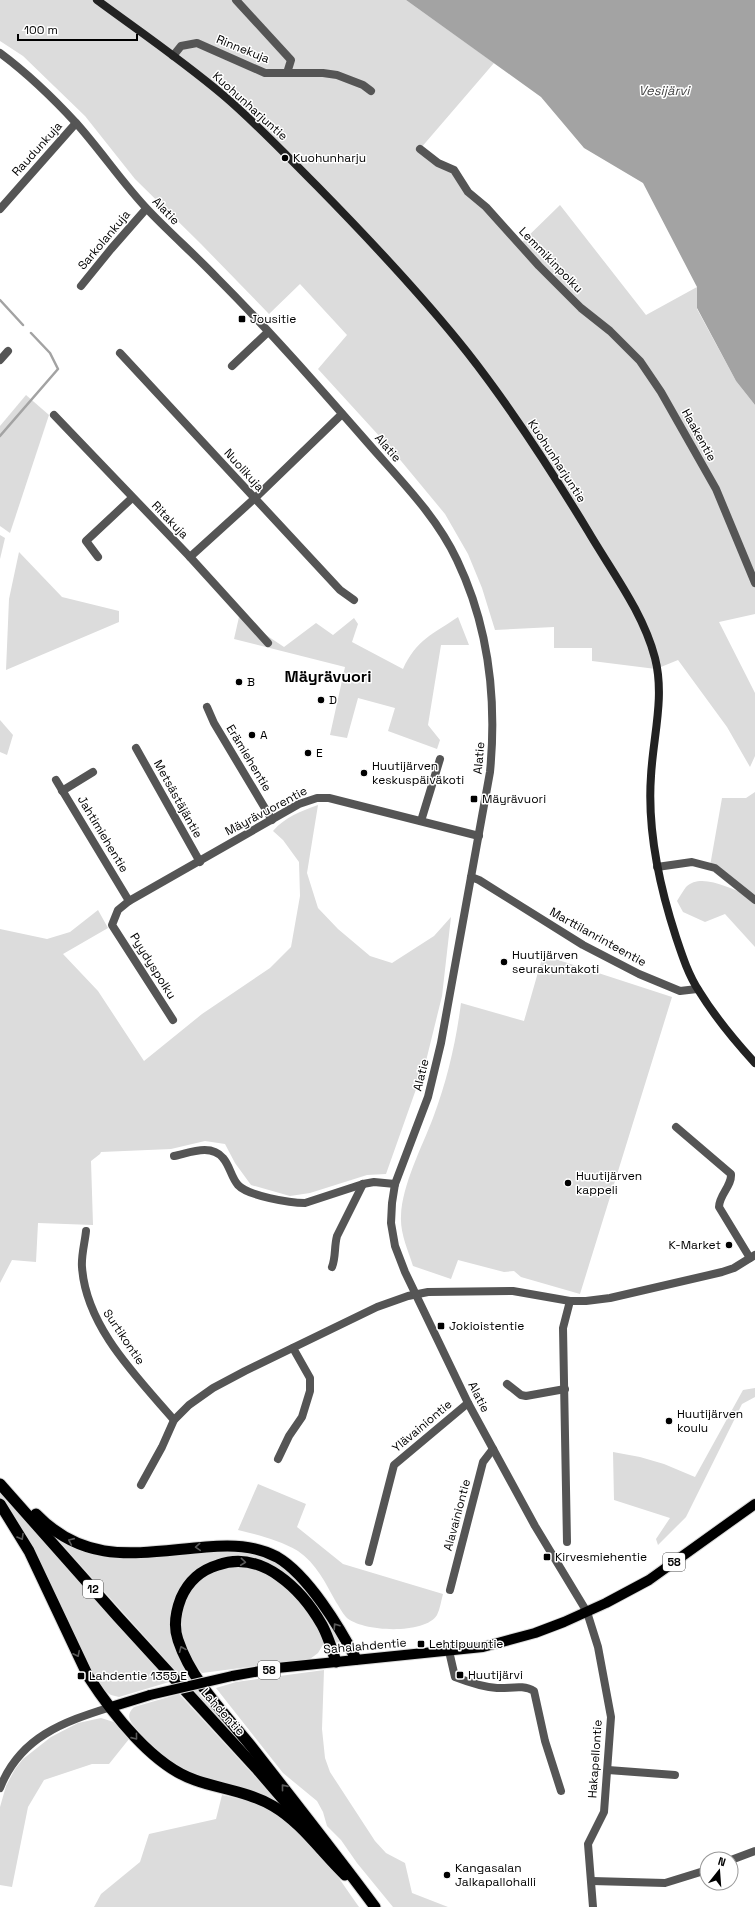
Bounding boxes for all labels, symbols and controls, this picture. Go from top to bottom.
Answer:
scale bar [18,16,137,42]
text: 100 m [24,22,58,38]
street label: Rinnekuja [214,31,272,67]
street label: Kuohunharjuntie [209,68,291,144]
water label: Vesijärvi [638,82,691,99]
street label: Raudunkuja [8,118,66,180]
place label: Kuohunharju [293,150,366,166]
marker: Kuohunharju [280,153,290,163]
street label: Alatie [149,194,183,228]
street label: Sarkolankuja [74,207,134,273]
street label: Lemmikinpolku [515,224,587,296]
place label: Jousitie [250,311,296,327]
marker: Jousitie [237,314,247,324]
street label: Haakentie [678,406,720,464]
street label: Kuohunharjuntie [524,416,590,506]
street label: Alatie [371,430,405,466]
street label: Nuolikuja [221,445,267,495]
street label: Ritakuja [148,498,192,542]
district label: Mäyrävuori [285,666,371,687]
place label: B [247,674,255,690]
marker: B [234,677,244,687]
place label: D [329,692,337,708]
marker: D [316,695,326,705]
street label: Erämiehentie [223,721,275,795]
place label: A [260,727,268,743]
marker: A [247,730,257,740]
street label: Alatie [470,741,488,775]
place label: E [316,745,323,761]
marker: E [303,748,313,758]
street label: Metsästäjäntie [150,757,206,841]
place label: Huutijärven keskuspäiväkoti [372,758,464,788]
marker: Huutijärven keskuspäiväkoti [359,768,369,778]
street label: Mäyrävuorentie [222,783,310,839]
place label: Mäyrävuori [482,791,546,807]
street label: Jahtimiehentie [74,793,132,875]
marker: Mäyrävuori [469,794,479,804]
street label: Marttilanrinteentie [547,904,649,970]
street label: Pyydyspolku [126,930,180,1002]
place label: Huutijärven seurakuntakoti [512,947,599,977]
marker: Huutijärven seurakuntakoti [499,957,509,967]
street label: Alatie [409,1057,433,1093]
place label: Huutijärven kappeli [576,1168,642,1198]
marker: Huutijärven kappeli [563,1178,573,1188]
place label: K-Market [668,1237,721,1253]
marker: K-Market [724,1240,734,1250]
street label: Surtikontie [99,1306,149,1368]
place label: Jokioistentie [449,1318,524,1334]
marker: Jokioistentie [436,1321,446,1331]
street label: Alatie [464,1379,494,1415]
street label: Ylävainiontie [389,1396,455,1456]
place label: Huutijärven koulu [677,1406,743,1436]
marker: Huutijärven koulu [664,1416,674,1426]
street label: Alavainiontie [440,1477,474,1553]
one-way arrow [17,1533,24,1540]
one-way arrow [67,1538,75,1546]
one-way arrow [195,1543,201,1552]
place label: Kirvesmiehentie [555,1549,647,1565]
marker: Kirvesmiehentie [542,1552,552,1562]
road number: 58 [663,1553,685,1571]
one-way arrow [240,1558,246,1567]
road number: 12 [83,1580,103,1598]
one-way arrow [333,1623,341,1630]
street label: Sahalahdentie [323,1634,407,1658]
place label: Lehtipuuntie [429,1636,503,1652]
marker: Lehtipuuntie [416,1639,426,1649]
one-way arrow [178,1646,186,1653]
one-way arrow [72,1650,80,1658]
road number: 58 [258,1661,280,1679]
place label: Huutijärvi [468,1667,523,1683]
place label: Lahdentie 1355 E [89,1668,187,1684]
marker: Huutijärvi [455,1670,465,1680]
marker: Lahdentie 1355 E [76,1671,86,1681]
street label: Lahdentie [198,1685,248,1739]
street label: Hakapellontie [584,1719,606,1799]
one-way arrow [131,1732,138,1740]
one-way arrow [281,1784,288,1792]
north arrow [699,1851,739,1891]
text: N [716,1854,727,1869]
place label: Kangasalan Jalkapallohalli [455,1860,536,1890]
marker: Kangasalan Jalkapallohalli [442,1870,452,1880]

